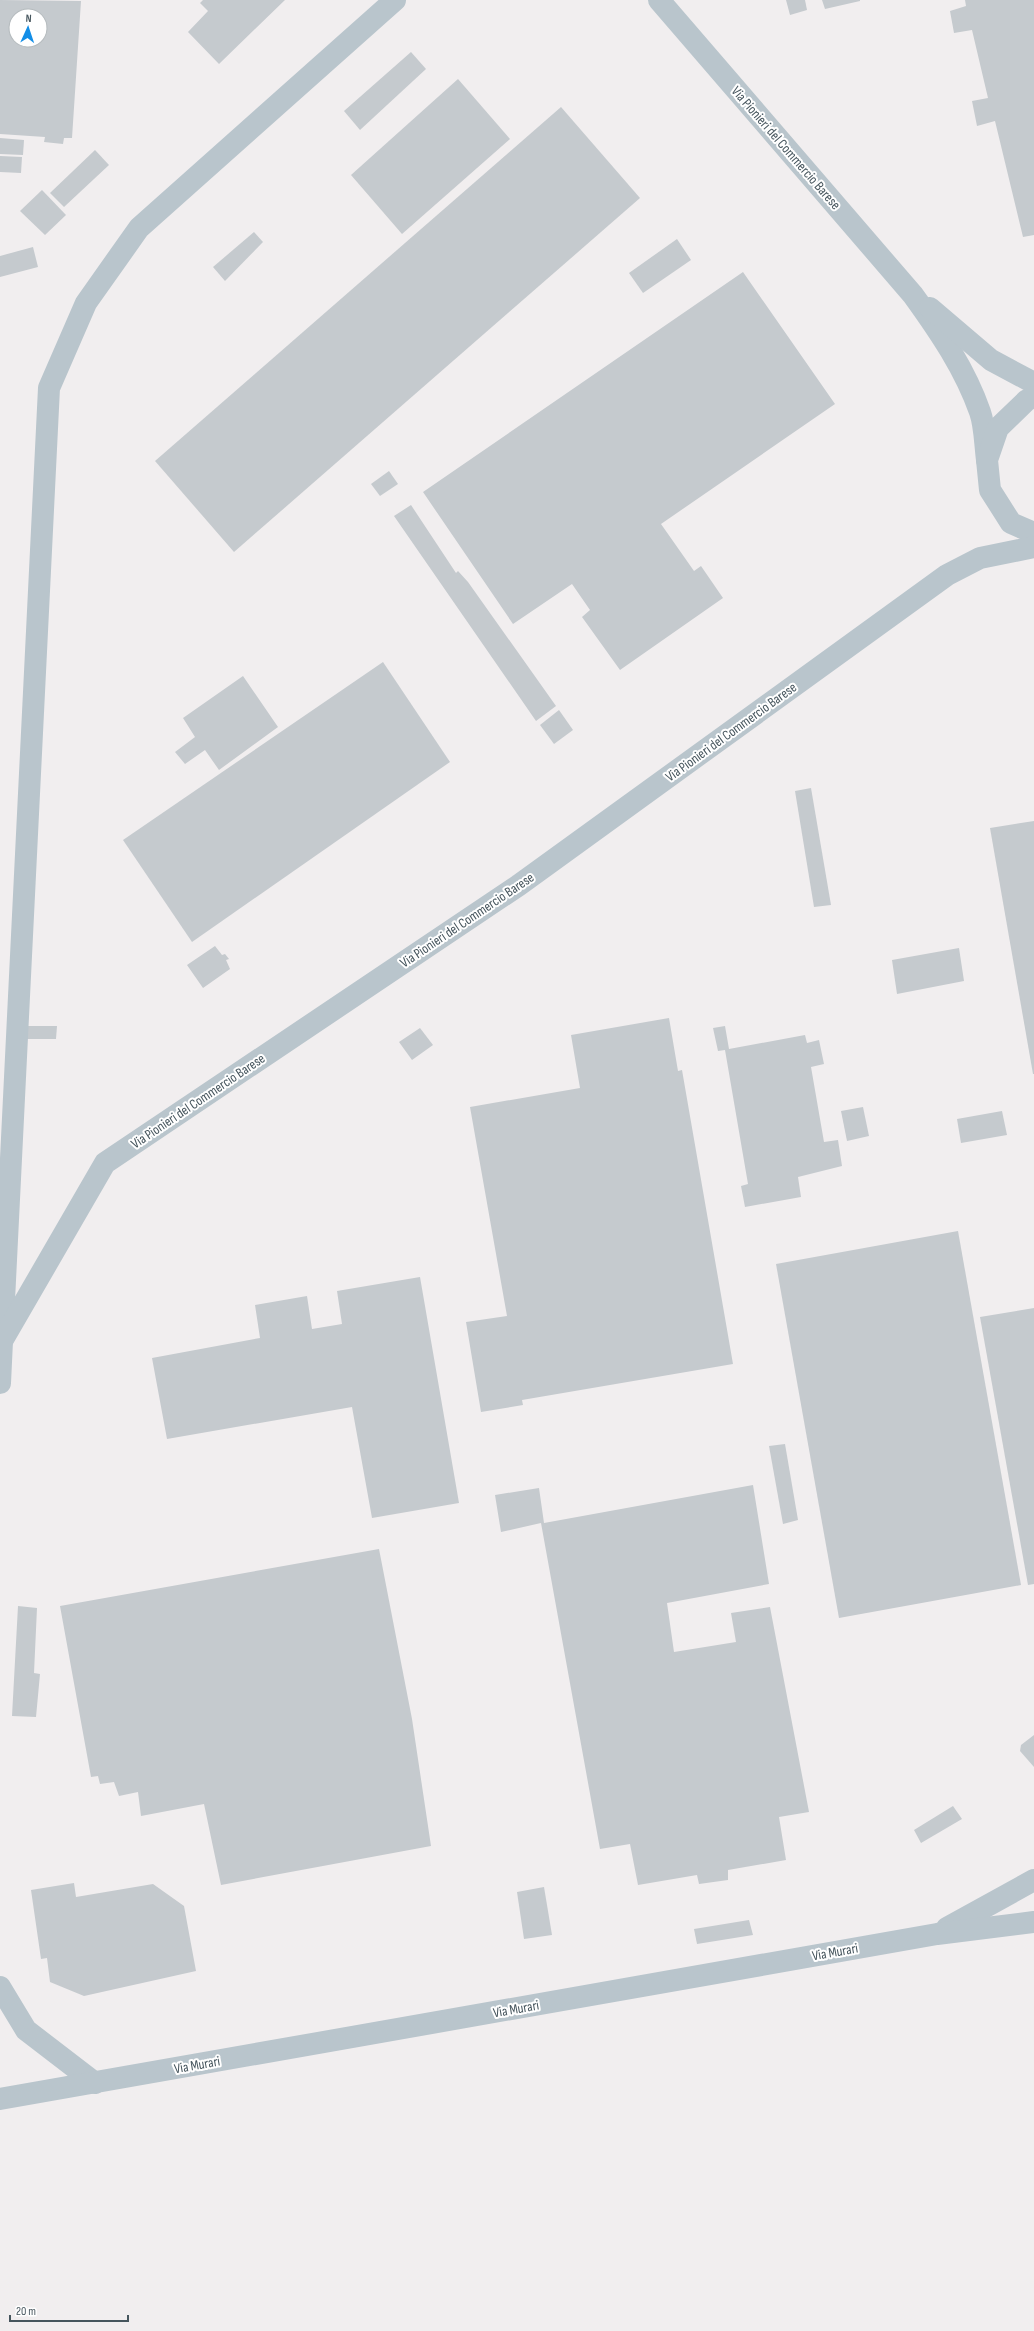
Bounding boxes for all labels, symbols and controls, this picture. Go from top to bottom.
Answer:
north arrow [8,8,48,48]
text: N [25,12,32,25]
street label: Via Pionieri del Commercio Barese [728,83,844,213]
street label: Via Pionieri del Commercio Barese [662,679,800,785]
street label: Via Pionieri del Commercio Barese [397,869,537,971]
street label: Via Pionieri del Commercio Barese [128,1050,268,1152]
street label: Via Murari [811,1940,859,1964]
street label: Via Murari [492,1997,540,2021]
street label: Via Murari [173,2053,221,2077]
scale bar [10,2297,128,2323]
text: 20 m [16,2304,36,2319]

